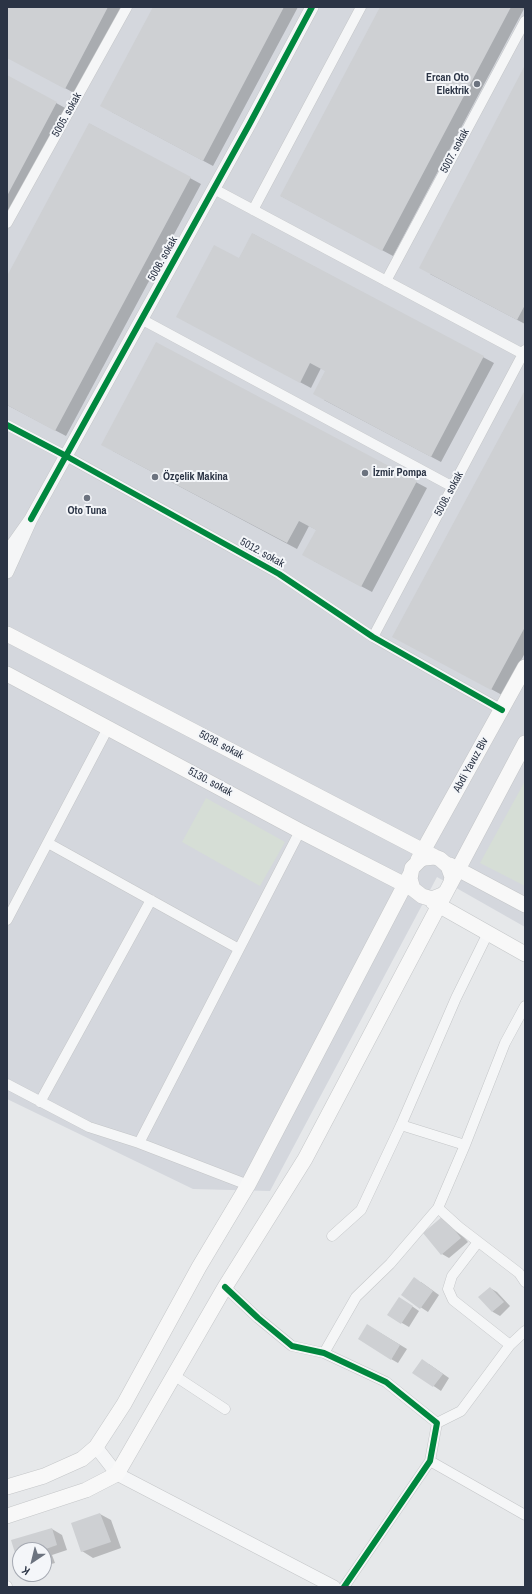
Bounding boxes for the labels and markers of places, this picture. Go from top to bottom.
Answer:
place label: Ercan Oto Elektrik [426,71,469,97]
marker: Ercan Oto Elektrik [472,79,482,89]
place label: İzmir Pompa [373,466,427,480]
marker: İzmir Pompa [360,468,370,478]
place label: Özçelik Makina [163,470,228,484]
marker: Özçelik Makina [150,472,160,482]
marker: Oto Tuna [82,493,92,503]
place label: Oto Tuna [68,504,106,518]

